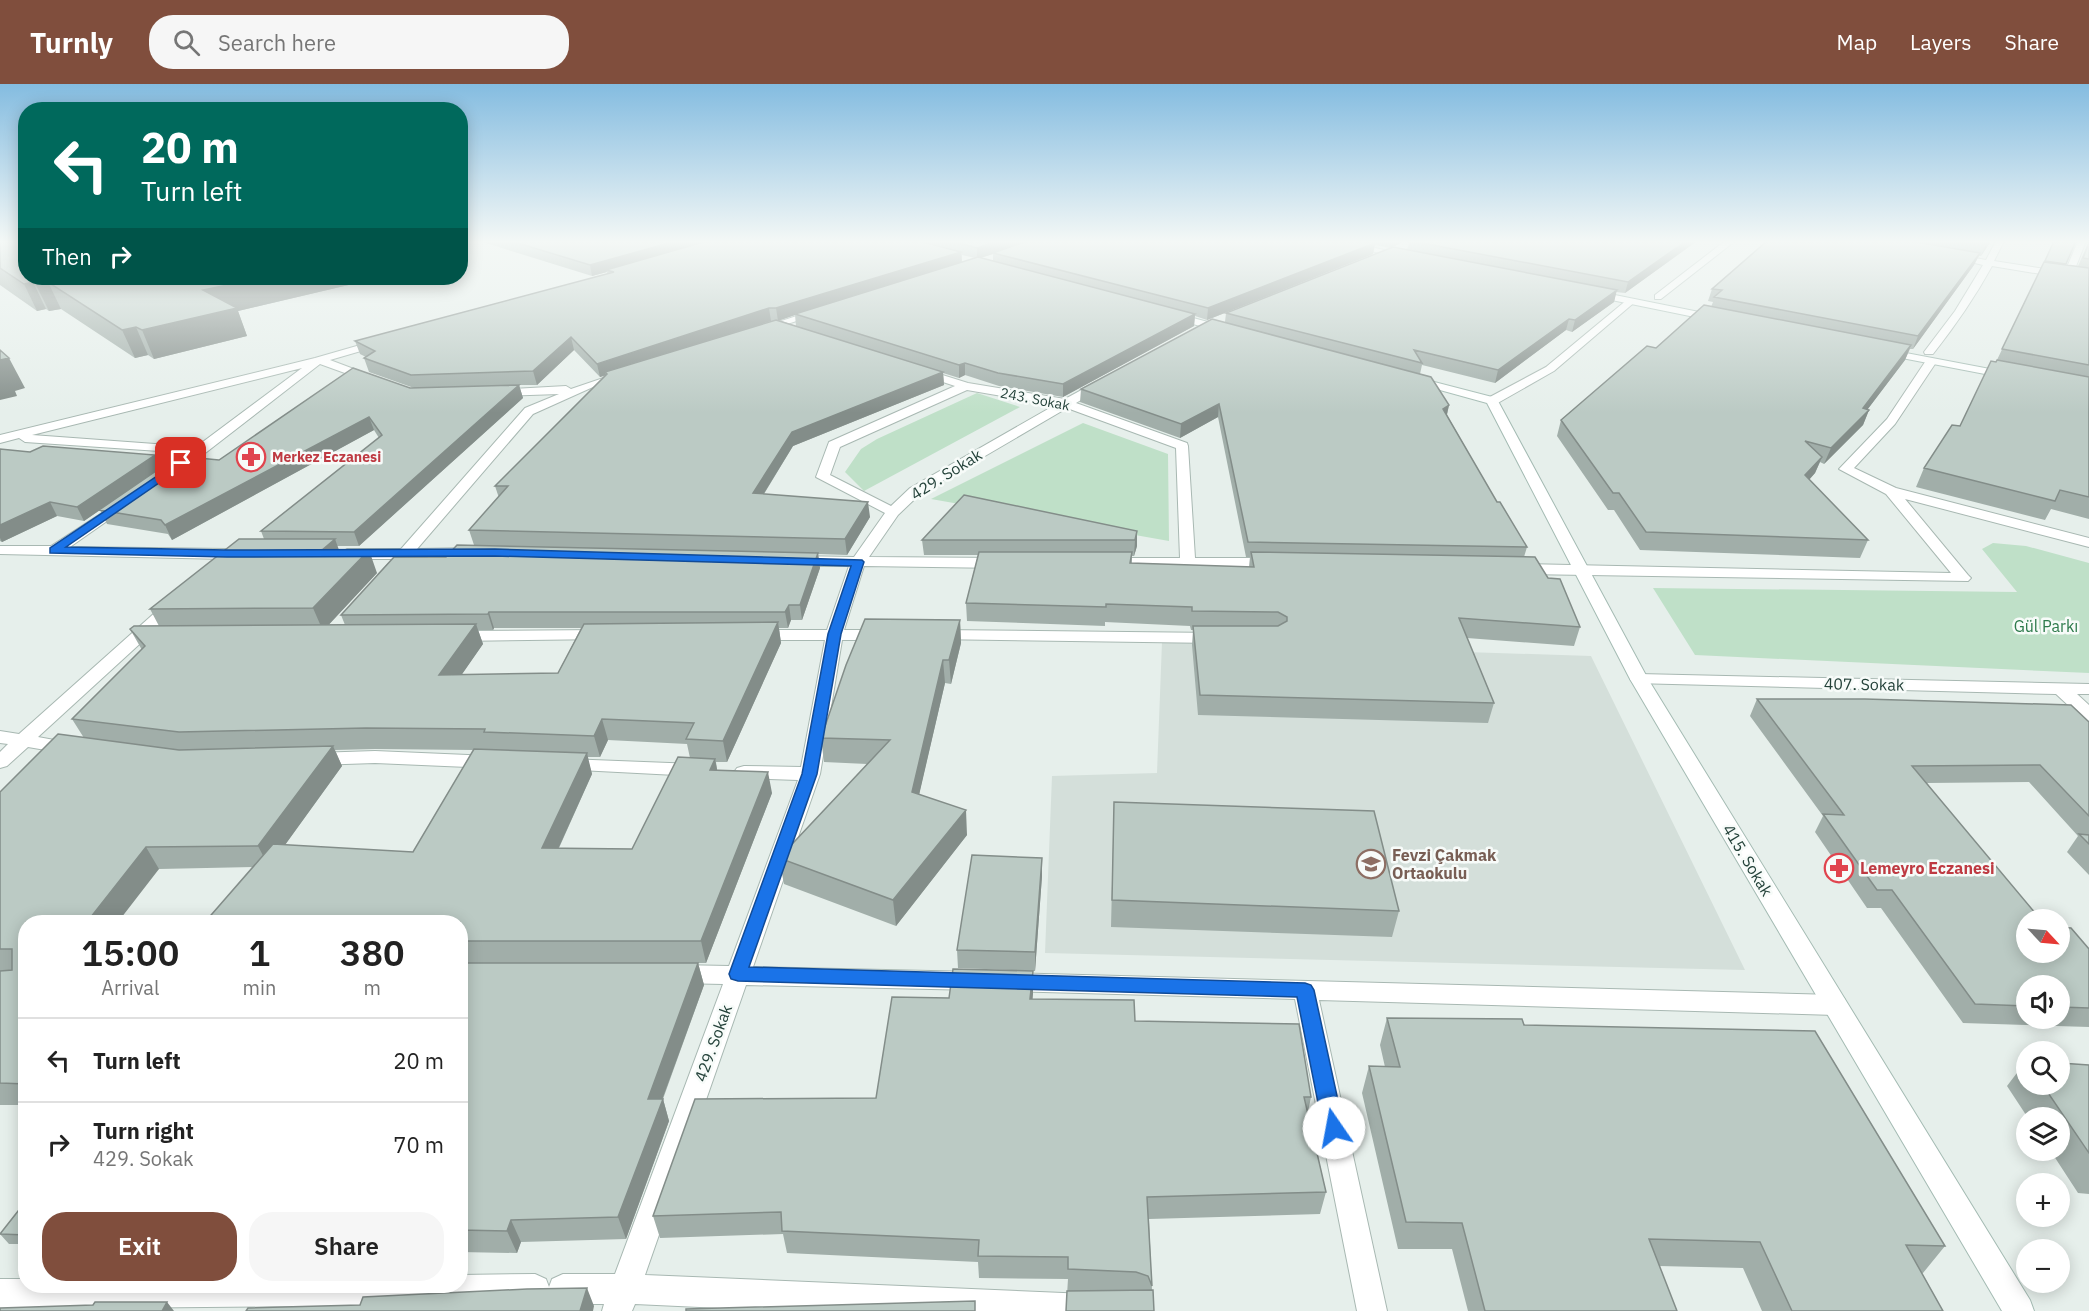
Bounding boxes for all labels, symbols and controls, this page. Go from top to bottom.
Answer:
search box [149,15,569,69]
text: Turnly [30,24,113,61]
icon: search [170,26,203,59]
text: Search here [218,28,336,57]
text: Map [1837,28,1877,56]
text: Layers [1910,28,1972,56]
text: Share [2005,28,2059,56]
text: 20 m [141,120,239,175]
icon: left [42,126,120,204]
text: Turn left [141,173,242,208]
icon: right [104,240,137,273]
text: Then [42,242,92,271]
street label: 243. Sokak [999,383,1072,415]
pin [155,437,206,488]
pharmacy icon: Merkez Eczanesi [235,441,267,473]
street label: 429. Sokak [907,444,986,504]
icon: arrive [164,446,197,479]
place label: Merkez Eczanesi [272,448,381,466]
park label: Gül Parkı [2014,616,2078,636]
street label: 407. Sokak [1824,673,1905,695]
street label: 415. Sokak [1719,820,1778,900]
place label: Fevzi Çakmak Ortaokulu [1392,845,1497,883]
school or university icon: Fevzi Çakmak Ortaokulu [1355,848,1387,880]
pharmacy icon: Lemeyro Eczanesi [1823,852,1855,884]
place label: Lemeyro Eczanesi [1860,858,1995,878]
north arrow [2016,909,2070,963]
map controls [2016,909,2070,1293]
text: 15:00 [81,929,179,976]
text: 1 [249,929,270,976]
text: 380 [340,929,405,976]
text: Arrival [101,974,159,1001]
text: min [243,974,276,1001]
text: m [363,974,381,1001]
button: sound [2016,975,2070,1029]
street label: 429. Sokak [690,1001,736,1084]
button: search [2016,1041,2070,1095]
icon: left [42,1044,75,1077]
text: Turn left [93,1046,181,1075]
text: 20 m [393,1046,444,1075]
position arrow [1302,1096,1366,1160]
button: layers [2016,1107,2070,1161]
text: Turn right [93,1116,194,1145]
icon: right [42,1128,75,1161]
text: 70 m [393,1130,444,1159]
text: 429. Sokak [93,1145,194,1172]
button: + [2016,1173,2070,1227]
button: Exit [42,1212,237,1281]
button: Share [249,1212,444,1281]
button: − [2016,1239,2070,1293]

